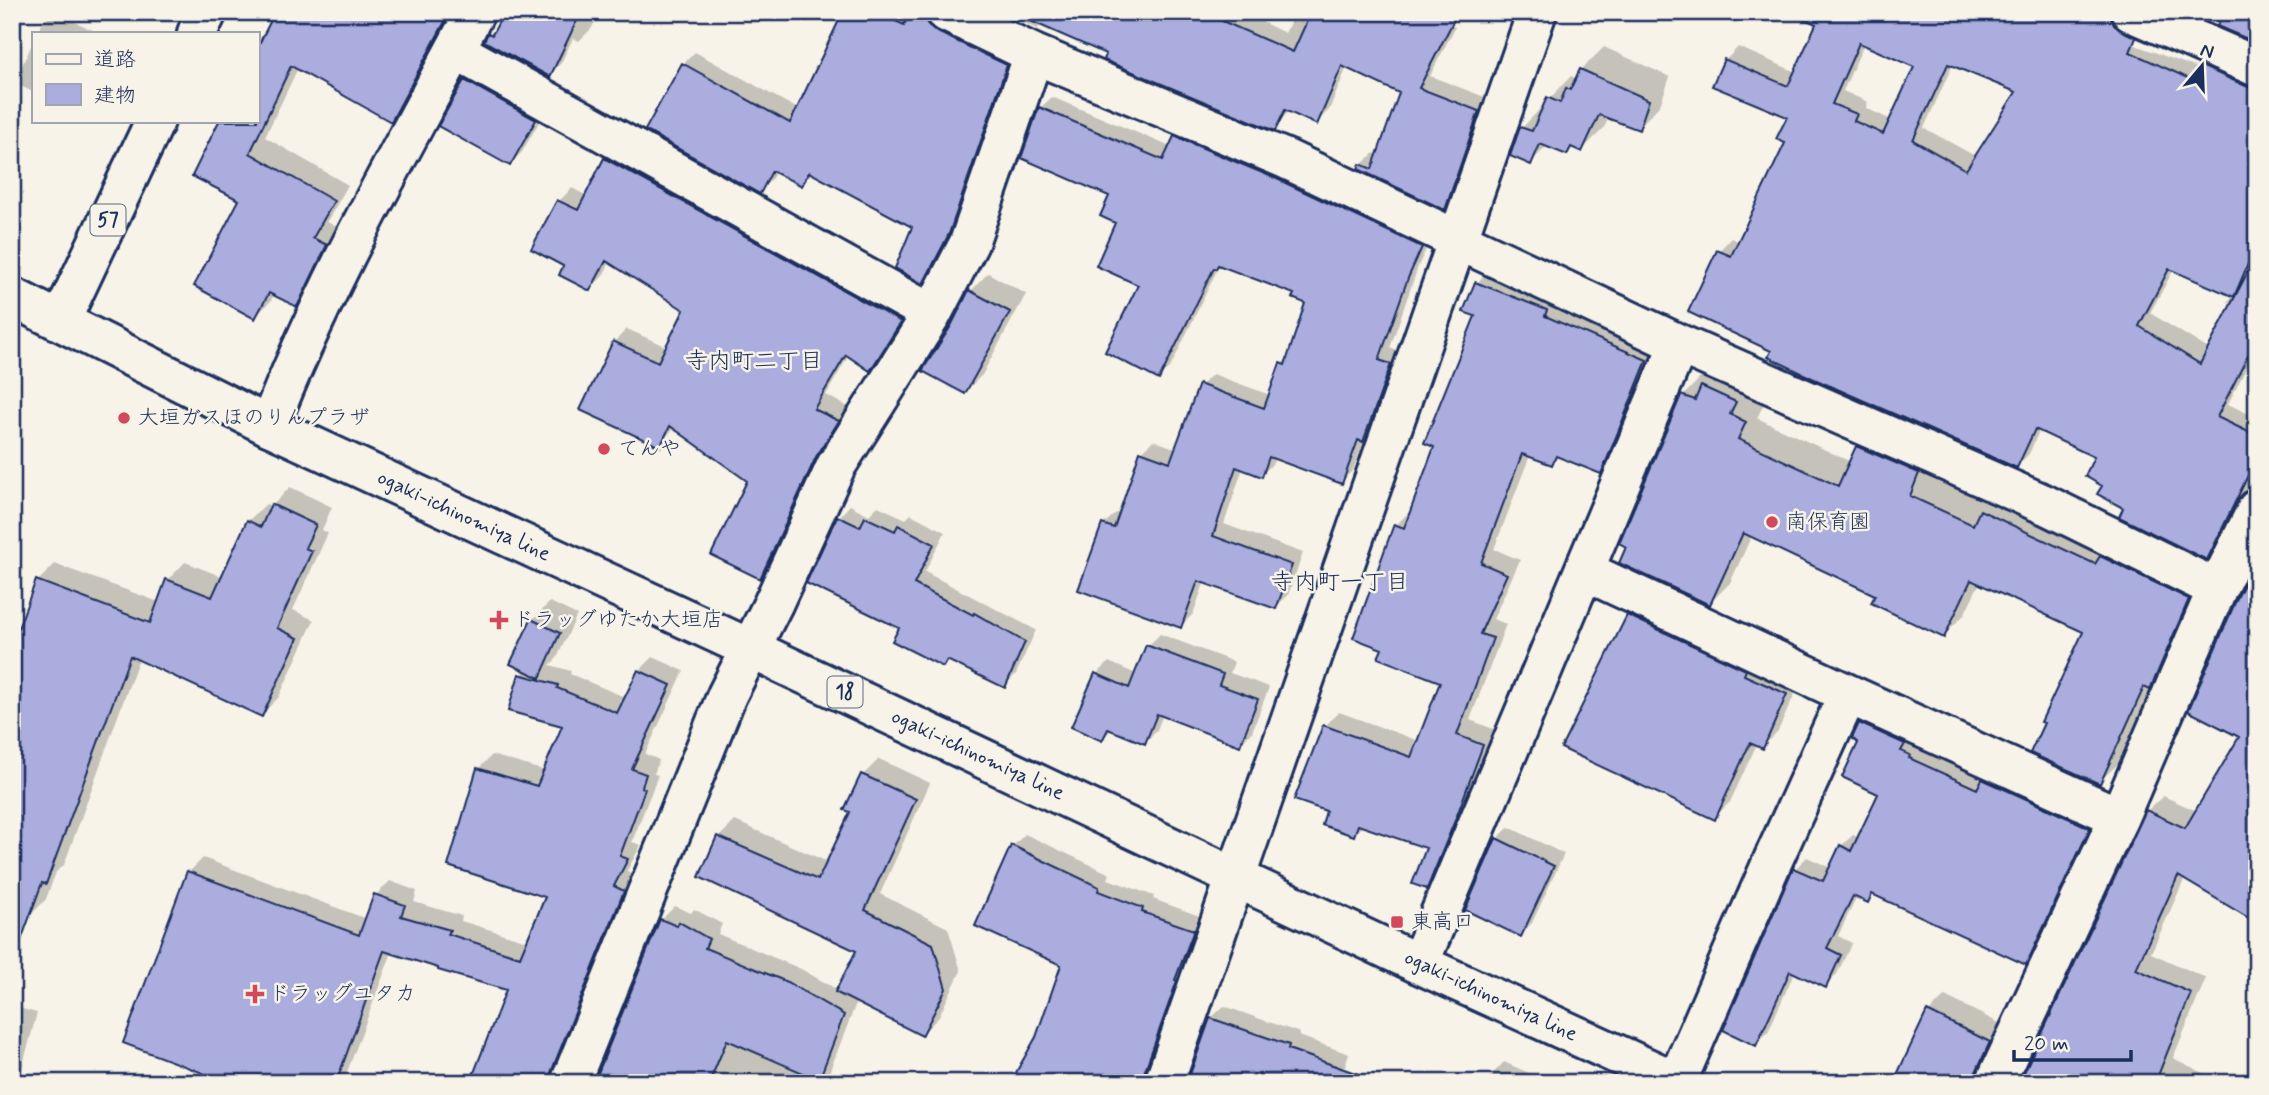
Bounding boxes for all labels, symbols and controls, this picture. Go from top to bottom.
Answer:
legend [32,32,259,122]
north arrow [2168,32,2238,102]
text: N [2197,37,2217,65]
text: 道路 [94,46,136,74]
text: 建物 [94,82,136,110]
road number: 57 [90,204,126,235]
district label: 寺内町二丁目 [685,347,823,377]
place label: 大垣ガスほのりんプラザ [138,404,369,432]
marker: 大垣ガスほのりんプラザ [116,410,132,426]
place label: てんや [618,435,681,463]
marker: てんや [596,441,612,457]
street label: ogaki-ichinomiya line [373,464,555,568]
place label: 南保育園 [1786,508,1870,536]
marker: 南保育園 [1764,514,1780,530]
district label: 寺内町一丁目 [1271,568,1409,598]
place label: ドラッグゆたか大垣店 [513,606,723,634]
marker: ドラッグゆたか大垣店 [491,612,507,628]
road number: 18 [828,677,862,708]
street label: ogaki-ichinomiya line [887,703,1069,807]
place label: 東高口 [1411,908,1474,936]
marker: 東高口 [1389,914,1405,930]
street label: ogaki-ichinomiya line [1400,944,1582,1048]
place label: ドラッグユタカ [269,980,416,1008]
marker: ドラッグユタカ [247,986,263,1002]
scale bar [2014,1018,2131,1062]
text: 20 m [2024,1030,2069,1058]

